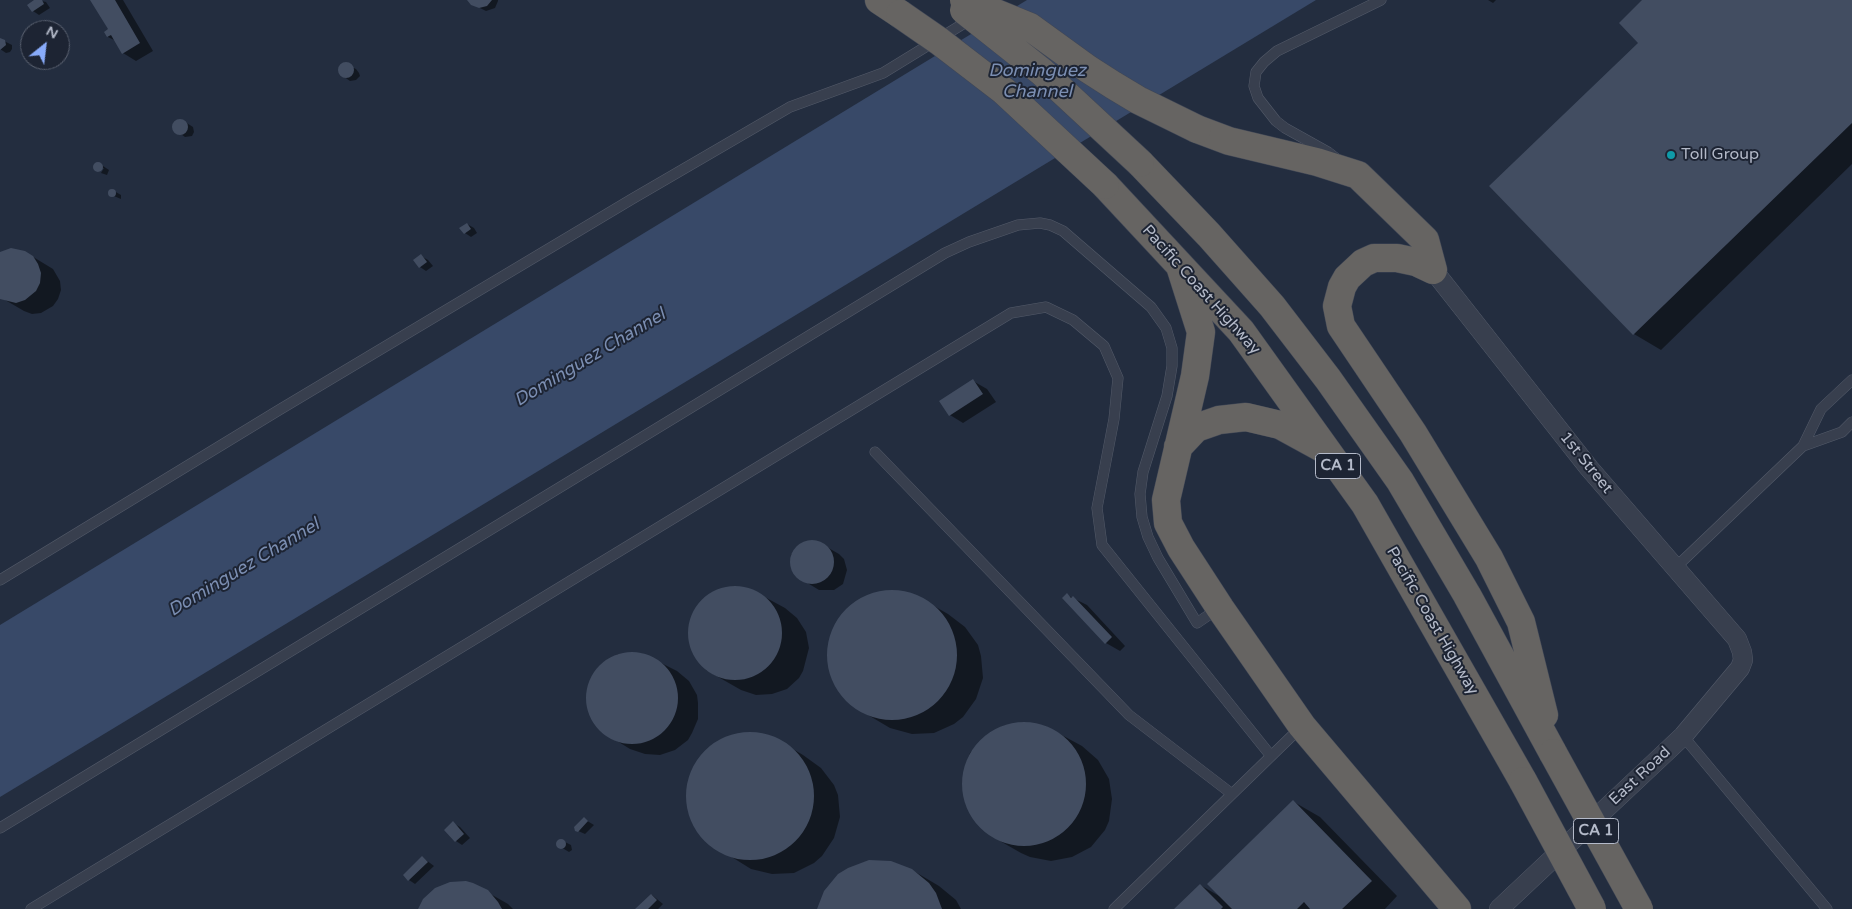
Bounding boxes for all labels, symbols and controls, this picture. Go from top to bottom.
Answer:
north arrow [20,20,70,70]
text: N [43,22,61,42]
water label: Dominguez Channel [988,60,1086,102]
place label: Toll Group [1681,145,1759,165]
marker: Toll Group [1665,149,1677,161]
street label: Pacific Coast Highway [1138,221,1264,359]
water label: Dominguez Channel [511,304,669,412]
street label: 1st Street [1555,428,1617,498]
road number: CA 1 [1316,454,1360,478]
water label: Dominguez Channel [165,514,323,622]
street label: Pacific Coast Highway [1382,544,1482,698]
street label: East Road [1605,743,1675,809]
road number: CA 1 [1574,818,1618,844]

